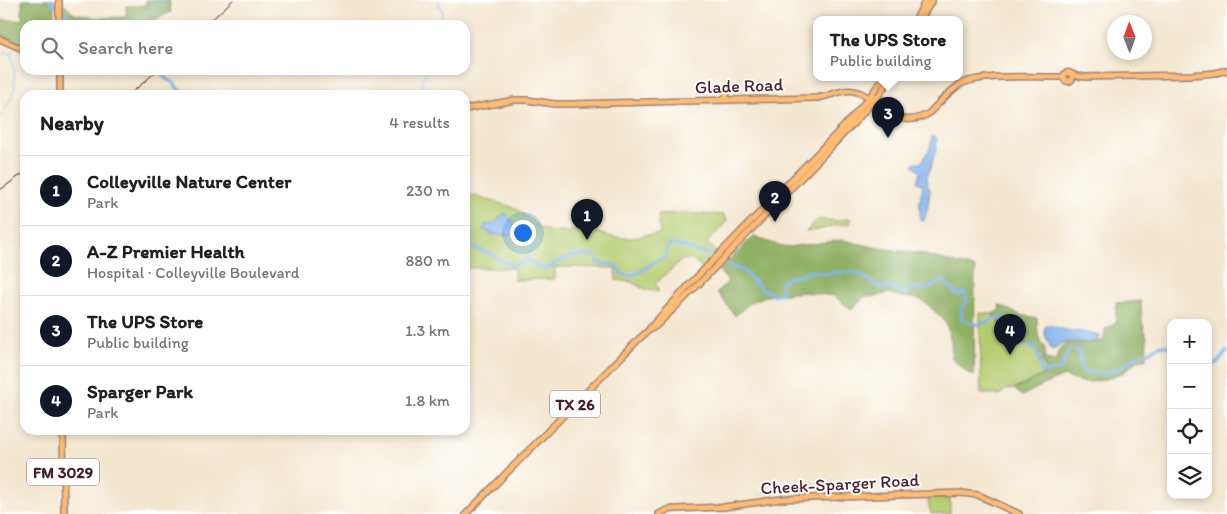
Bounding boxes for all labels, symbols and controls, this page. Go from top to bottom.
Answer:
north arrow [1107,15,1152,60]
popup [813,16,963,81]
search box [20,20,470,75]
text: The UPS Store [830,28,946,51]
icon: search [38,34,66,62]
text: Search here [78,36,173,59]
text: Public building [830,51,932,70]
street label: Glade Road [694,73,784,99]
pin: 3 [872,97,904,138]
text: Nearby [40,110,104,135]
text: 4 results [389,113,450,132]
text: Colleyville Nature Center [87,170,291,193]
text: 1 [52,181,60,200]
text: 230 m [406,181,450,200]
pin: 2 [759,181,791,222]
text: Park [87,193,118,212]
pin: 1 [571,199,603,240]
your location [510,220,536,246]
text: A-Z Premier Health [87,240,245,263]
text: 2 [52,251,60,270]
text: 880 m [406,251,450,270]
text: Hospital · Colleyville Boulevard [87,263,300,282]
text: The UPS Store [87,310,203,333]
pin: 4 [994,314,1026,355]
map controls [1167,319,1212,499]
button: + [1167,319,1212,364]
text: 3 [52,321,60,340]
text: 1.3 km [405,321,450,340]
text: Public building [87,333,189,352]
button: − [1167,364,1212,409]
text: Sparger Park [87,380,193,403]
road number: TX 26 [550,390,600,418]
text: 4 [51,391,61,410]
text: 1.8 km [405,391,450,410]
text: Park [87,403,118,422]
button: locate [1167,409,1212,454]
button: layers [1167,454,1212,499]
road number: FM 3029 [27,458,99,486]
street label: Cheek-Sparger Road [760,469,920,499]

